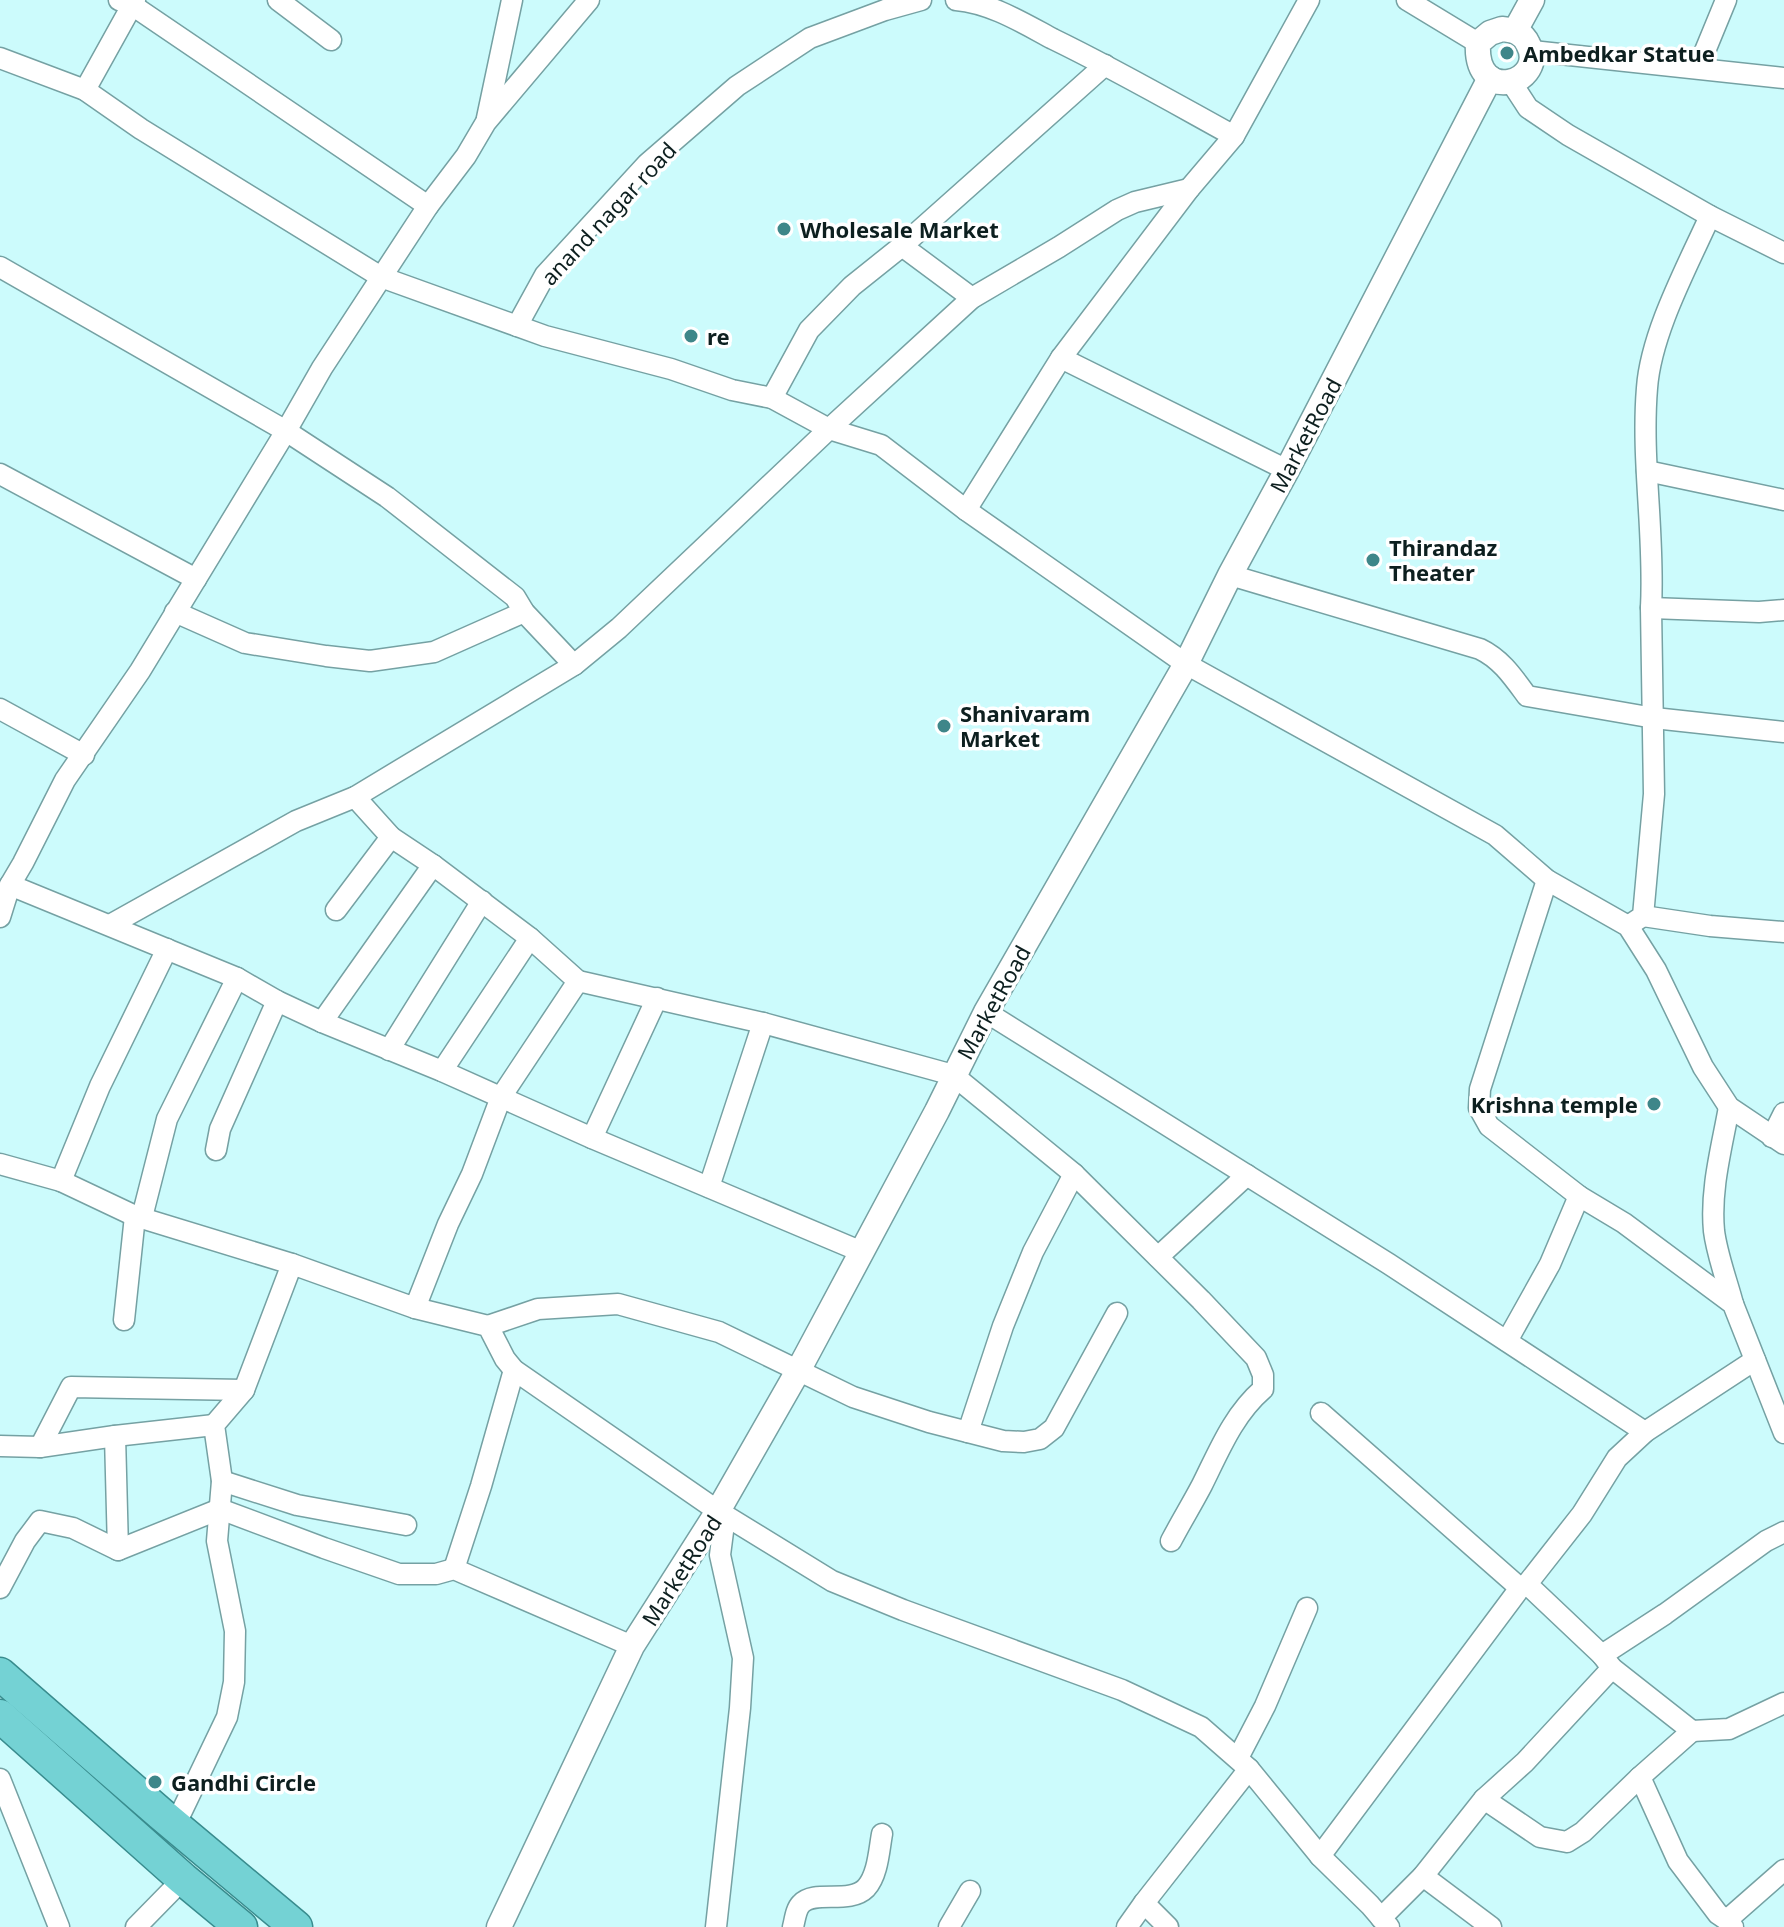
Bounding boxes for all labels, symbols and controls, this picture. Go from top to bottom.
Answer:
place label: Ambedkar Statue [1523,38,1715,68]
marker: Ambedkar Statue [1498,44,1516,62]
street label: anand nagar road [534,135,682,291]
place label: Wholesale Market [800,214,999,244]
marker: Wholesale Market [775,220,793,238]
place label: re [707,321,730,351]
marker: re [682,327,700,345]
street label: MarketRoad [1262,372,1348,498]
place label: Thirandaz Theater [1389,532,1498,587]
marker: Thirandaz Theater [1364,551,1382,569]
place label: Shanivaram Market [960,698,1090,753]
marker: Shanivaram Market [935,717,953,735]
street label: MarketRoad [949,939,1037,1065]
place label: Krishna temple [1471,1089,1638,1119]
marker: Krishna temple [1645,1095,1663,1113]
street label: MarketRoad [634,1509,728,1631]
place label: Gandhi Circle [171,1767,316,1797]
marker: Gandhi Circle [146,1773,164,1791]

